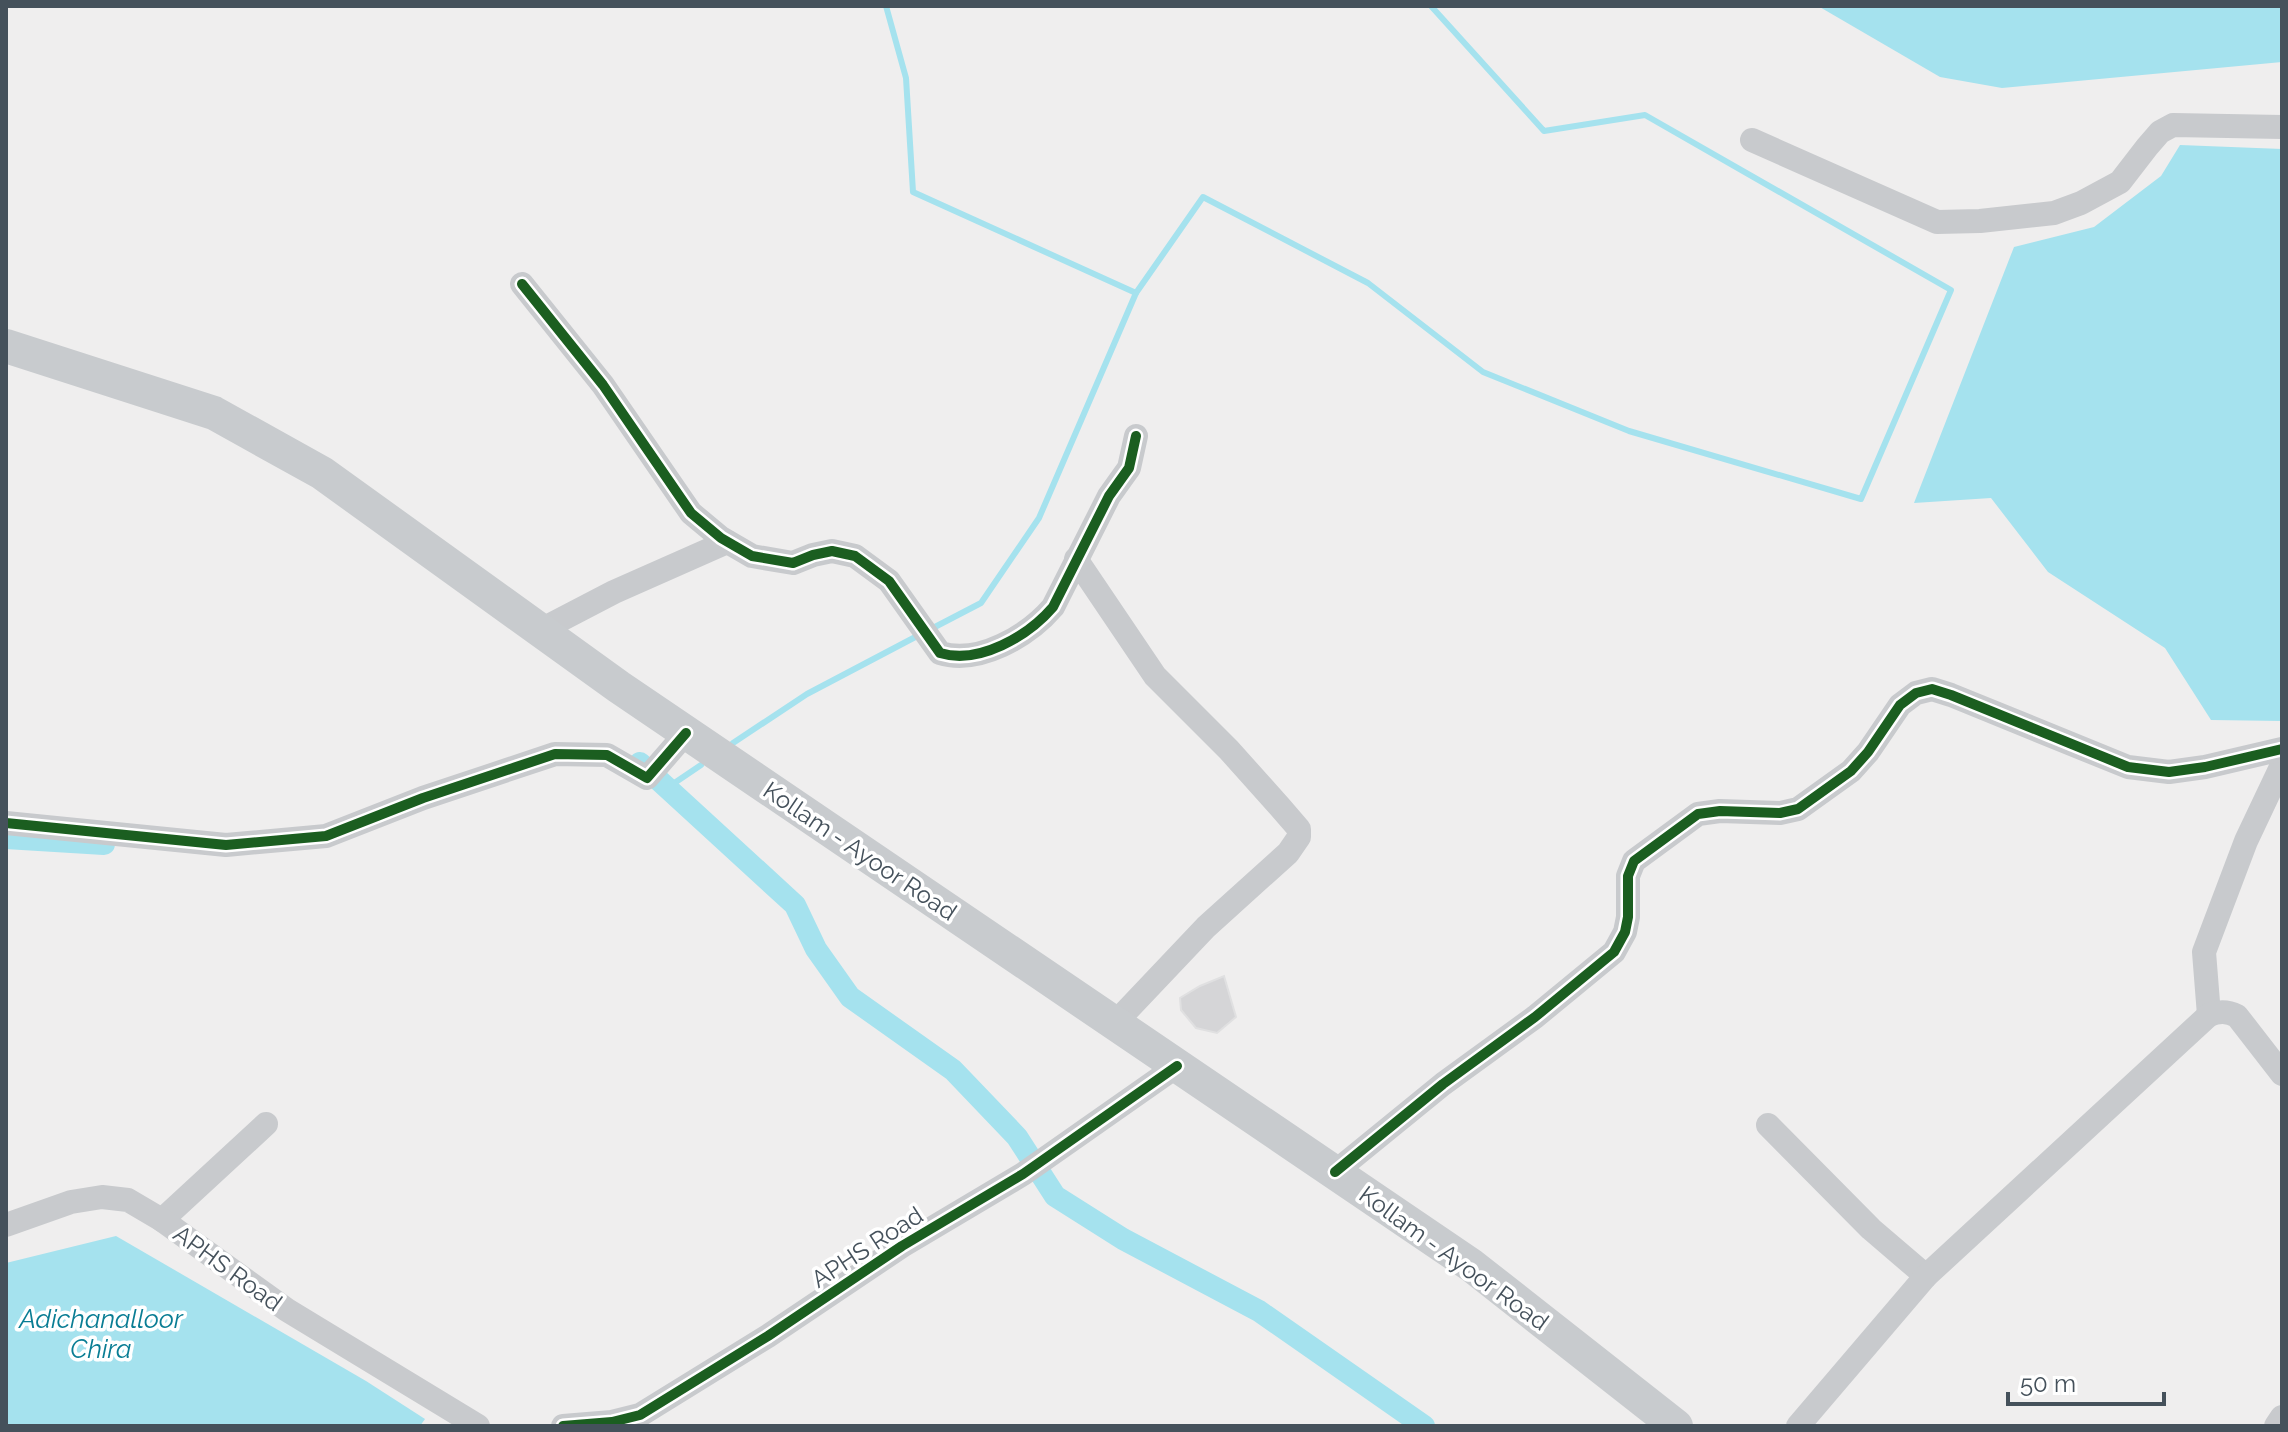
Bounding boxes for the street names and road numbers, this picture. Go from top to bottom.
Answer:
street label: Kollam - Ayoor Road [758,776,962,926]
street label: Kollam - Ayoor Road [1354,1180,1554,1336]
street label: APHS Road [806,1200,928,1294]
street label: APHS Road [168,1219,288,1317]

